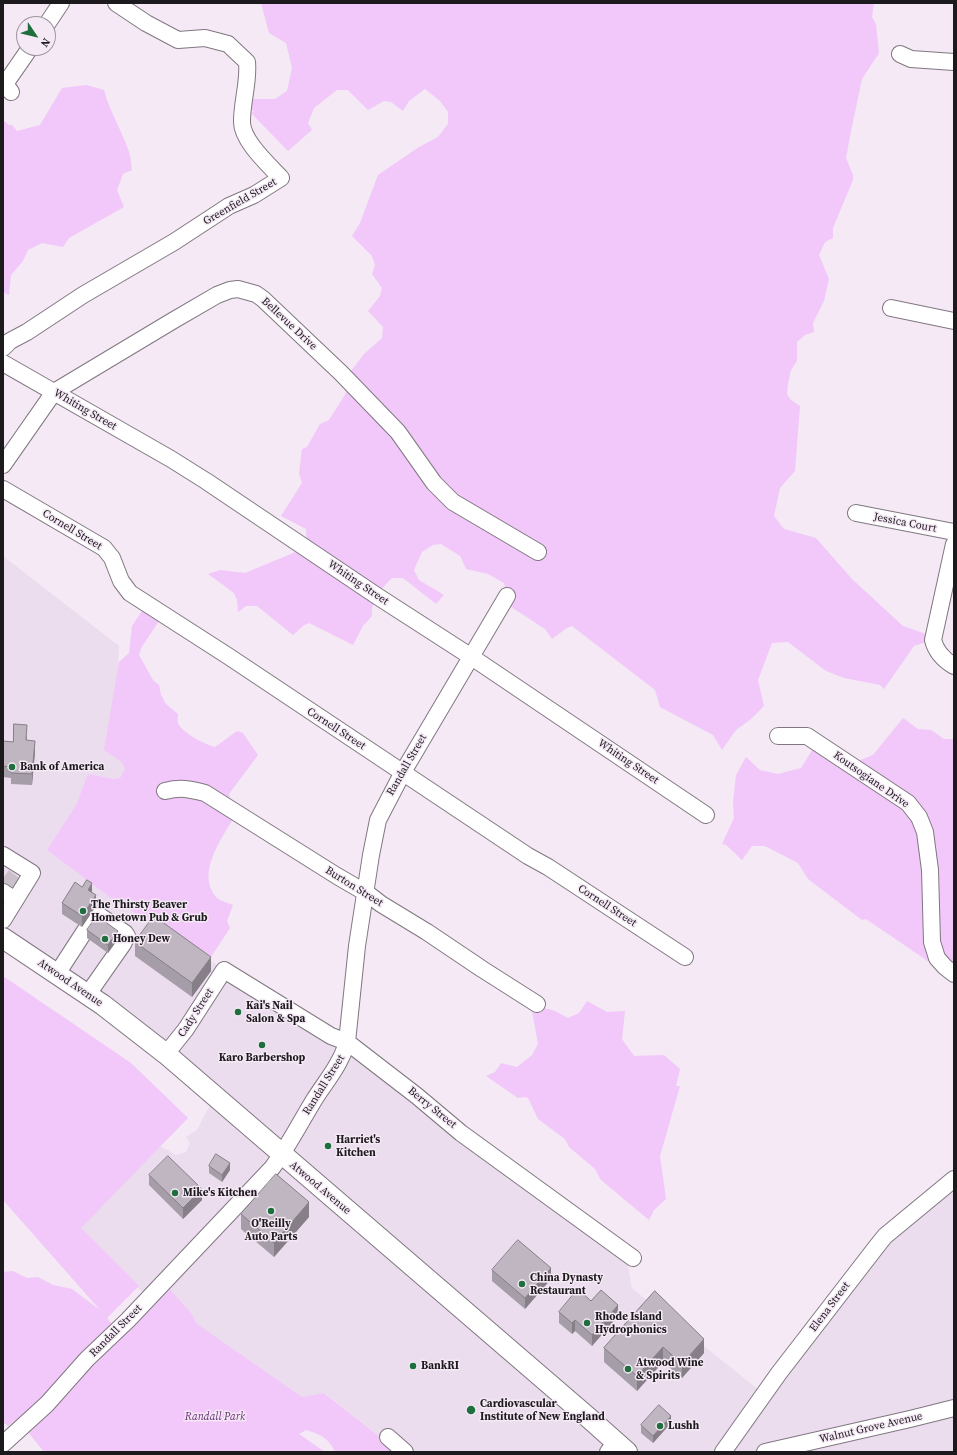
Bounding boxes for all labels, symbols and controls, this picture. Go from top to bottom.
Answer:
north arrow [16,16,56,56]
text: N [37,35,54,50]
street label: Greenfield Street [201,176,279,228]
street label: Bellevue Drive [259,295,319,353]
street label: Whiting Street [51,387,119,433]
street label: Cornell Street [40,507,104,553]
street label: Jessica Court [873,510,937,536]
street label: Whiting Street [325,558,391,608]
street label: Cornell Street [304,705,368,753]
street label: Randall Street [384,732,430,798]
street label: Whiting Street [595,737,661,787]
street label: Koutsogiane Drive [830,749,912,811]
place label: Bank of America [20,760,104,774]
marker: Bank of America [7,762,17,772]
street label: Burton Street [323,864,385,910]
street label: Cornell Street [575,882,639,930]
place label: The Thirsty Beaver Hometown Pub & Grub [91,898,208,924]
marker: The Thirsty Beaver Hometown Pub & Grub [78,906,88,916]
place label: Honey Dew [113,932,170,946]
marker: Honey Dew [100,934,110,944]
street label: Atwood Avenue [35,956,105,1010]
street label: Cady Street [175,986,217,1040]
place label: Kai's Nail Salon & Spa [246,999,305,1025]
marker: Kai's Nail Salon & Spa [233,1007,243,1017]
marker: Karo Barbershop [257,1040,267,1050]
place label: Karo Barbershop [219,1051,305,1065]
street label: Randall Street [300,1052,348,1118]
street label: Berry Street [405,1084,459,1132]
place label: Harriet's Kitchen [336,1133,380,1159]
marker: Harriet's Kitchen [323,1141,333,1151]
street label: Atwood Avenue [287,1159,353,1217]
place label: Mike's Kitchen [183,1186,257,1200]
marker: Mike's Kitchen [170,1188,180,1198]
marker: O'Reilly Auto Parts [266,1206,276,1216]
place label: O'Reilly Auto Parts [245,1217,297,1243]
place label: China Dynasty Restaurant [530,1271,603,1297]
marker: China Dynasty Restaurant [517,1279,527,1289]
street label: Elena Street [807,1280,853,1334]
street label: Randall Street [87,1302,145,1360]
place label: Rhode Island Hydrophonics [595,1310,667,1336]
marker: Rhode Island Hydrophonics [582,1318,592,1328]
place label: Atwood Wine & Spirits [636,1356,703,1382]
place label: BankRI [421,1359,459,1373]
marker: BankRI [408,1361,418,1371]
marker: Atwood Wine & Spirits [623,1364,633,1374]
place label: Cardiovascular Institute of New England [480,1397,605,1423]
marker: Cardiovascular Institute of New England [465,1404,477,1416]
park label: Randall Park [185,1410,245,1424]
street label: Walnut Grove Avenue [818,1410,924,1446]
place label: Lushh [668,1419,699,1433]
marker: Lushh [655,1421,665,1431]

